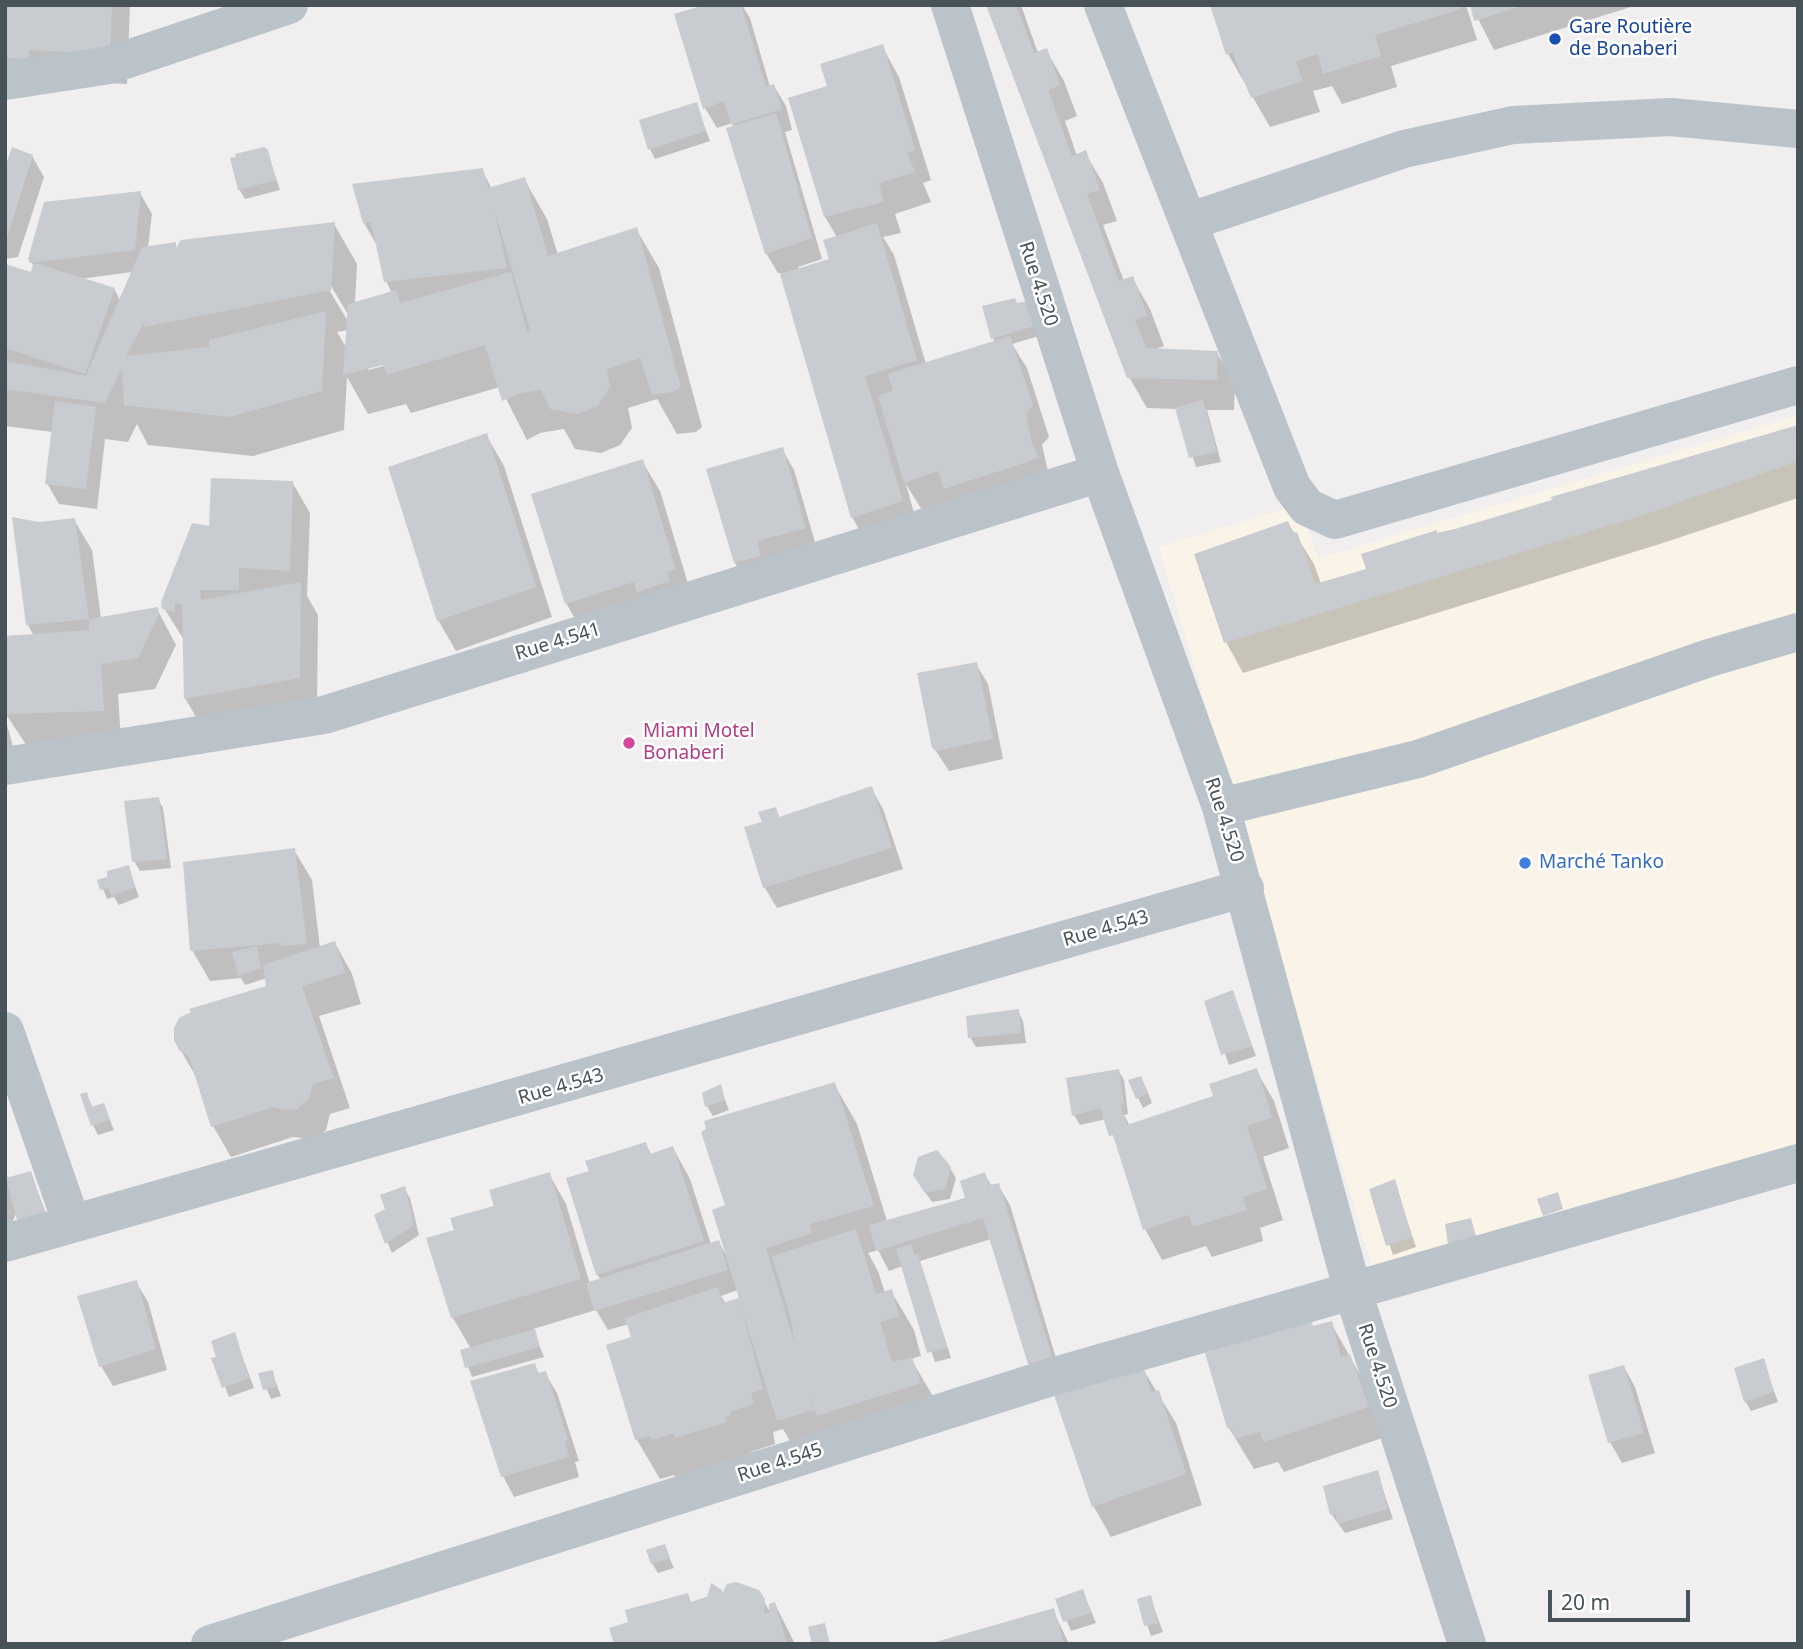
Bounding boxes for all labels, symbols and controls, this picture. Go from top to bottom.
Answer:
place label: Gare Routière de Bonaberi [1569,17,1692,61]
marker: Gare Routière de Bonaberi [1547,31,1563,47]
street label: Rue 4.520 [1014,239,1062,329]
street label: Rue 4.541 [513,618,603,666]
place label: Miami Motel Bonaberi [643,721,755,765]
marker: Miami Motel Bonaberi [621,735,637,751]
street label: Rue 4.520 [1200,775,1248,865]
place label: Marché Tanko [1539,852,1664,874]
marker: Marché Tanko [1517,855,1533,871]
street label: Rue 4.543 [1061,906,1151,952]
street label: Rue 4.543 [516,1064,606,1110]
street label: Rue 4.520 [1353,1321,1401,1411]
street label: Rue 4.545 [735,1439,825,1487]
scale bar [1551,1576,1693,1620]
text: 20 m [1561,1588,1610,1616]

